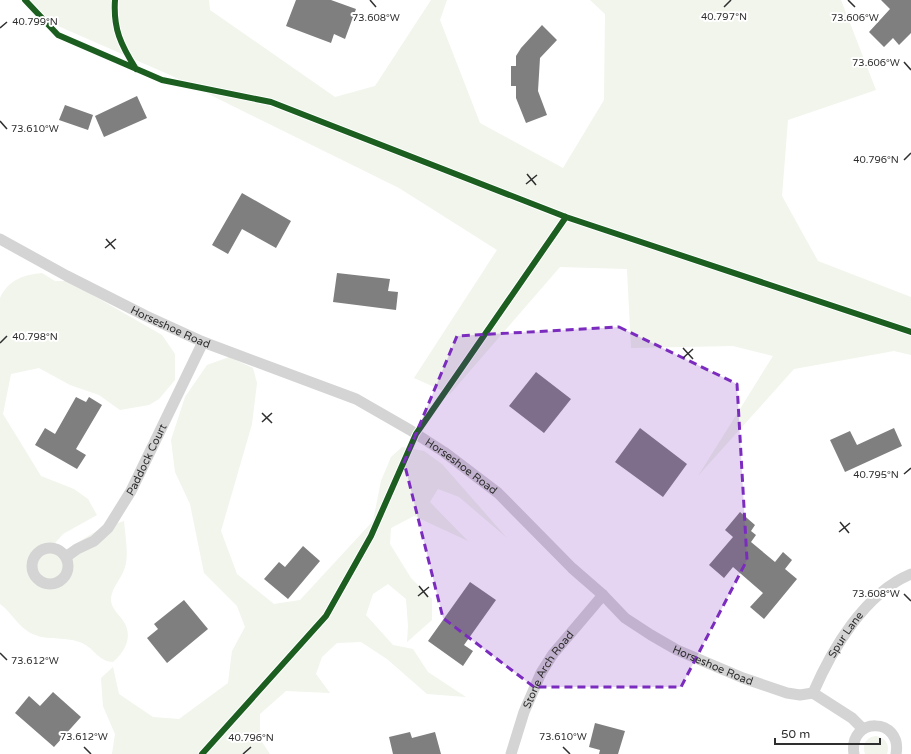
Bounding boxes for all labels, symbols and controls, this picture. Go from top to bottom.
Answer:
text: 40.797°N [701,11,747,23]
text: 73.608°W [352,12,400,24]
text: 73.606°W [831,12,879,24]
text: 40.799°N [12,16,58,28]
text: 73.606°W [852,57,900,69]
text: 73.610°W [11,123,59,135]
text: 40.796°N [853,154,899,166]
street label: Horseshoe Road [128,303,212,351]
text: 40.798°N [12,331,58,343]
street label: Paddock Court [124,422,169,498]
street label: Horseshoe Road [423,436,500,497]
text: 40.795°N [853,469,899,481]
text: 73.608°W [852,588,900,600]
street label: Spur Lane [826,609,866,660]
street label: Stone Arch Road [520,629,577,710]
street label: Horseshoe Road [671,643,755,688]
text: 73.612°W [11,655,59,667]
scale bar [775,720,880,746]
text: 50 m [781,727,810,741]
text: 73.612°W [60,731,108,743]
text: 73.610°W [539,731,587,743]
text: 40.796°N [228,732,274,744]

